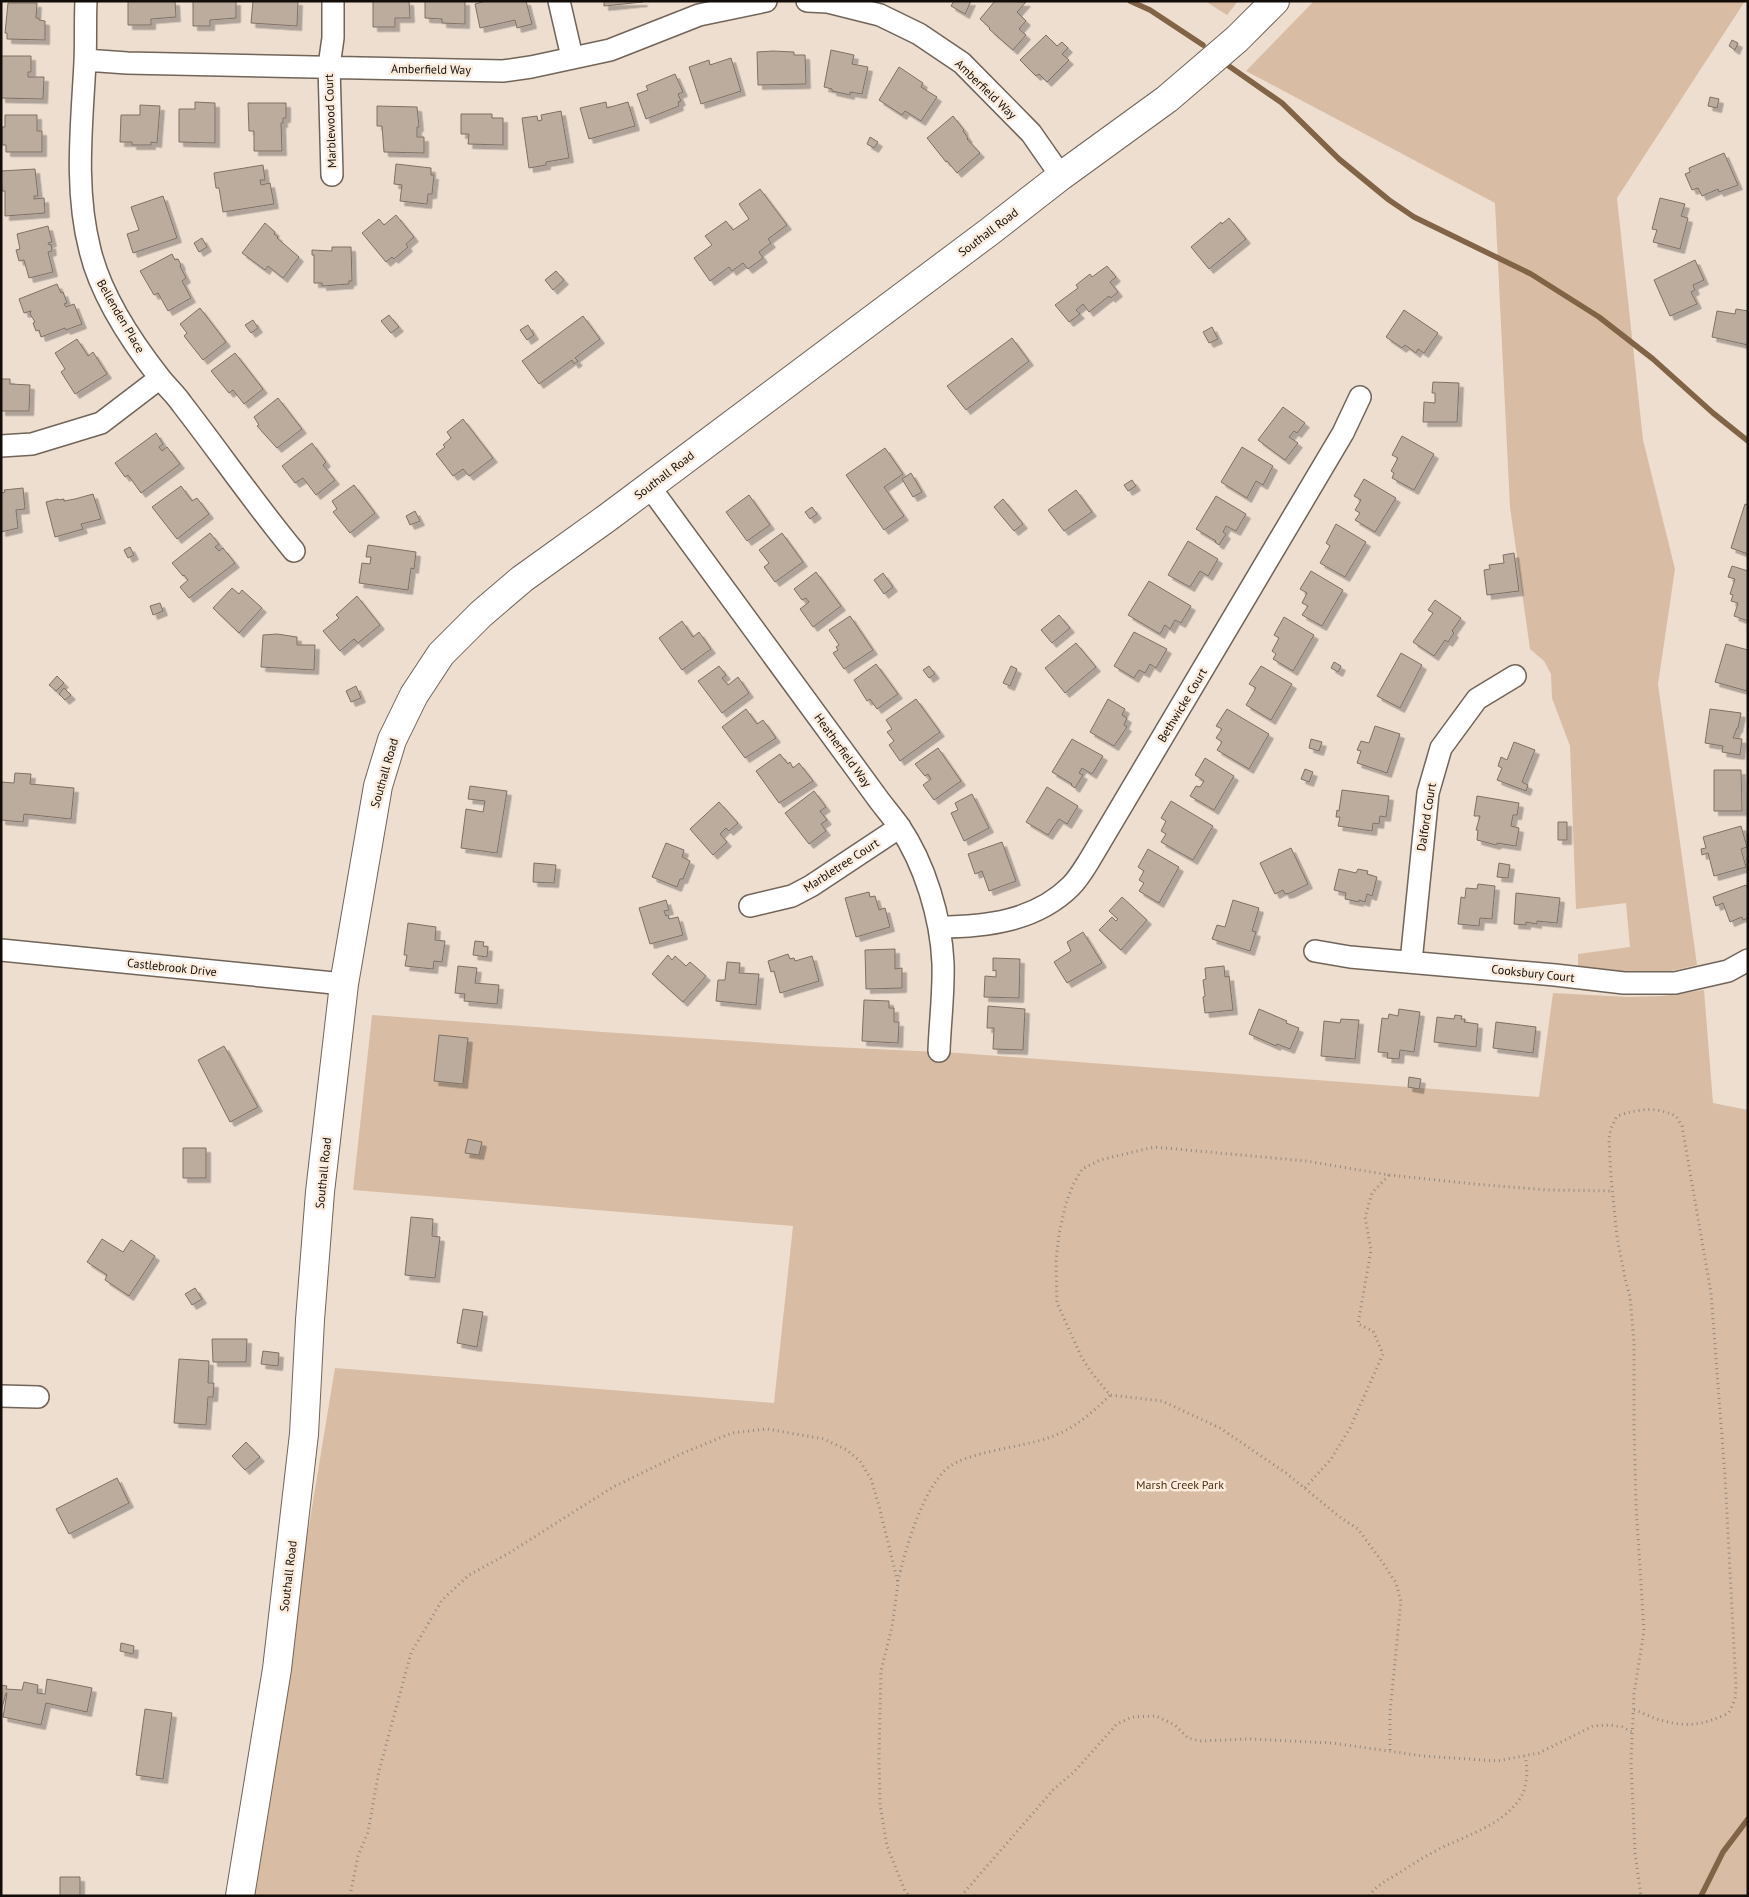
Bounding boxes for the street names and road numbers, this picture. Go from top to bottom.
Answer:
street label: Amberfield Way [952,56,1020,122]
street label: Amberfield Way [391,61,471,77]
street label: Marblewood Court [321,74,339,168]
street label: Southall Road [955,205,1021,259]
street label: Bellenden Place [94,277,148,355]
street label: Southall Road [631,448,697,502]
street label: Bethwicke Court [1154,665,1210,745]
street label: Heatherfield Way [811,710,875,790]
street label: Southall Road [367,737,401,809]
street label: Dalford Court [1413,782,1439,852]
street label: Marbletree Court [800,835,882,895]
street label: Castlebrook Drive [126,955,218,979]
street label: Cooksbury Court [1491,961,1575,985]
street label: Southall Road [312,1137,334,1209]
street label: Southall Road [276,1540,300,1612]

